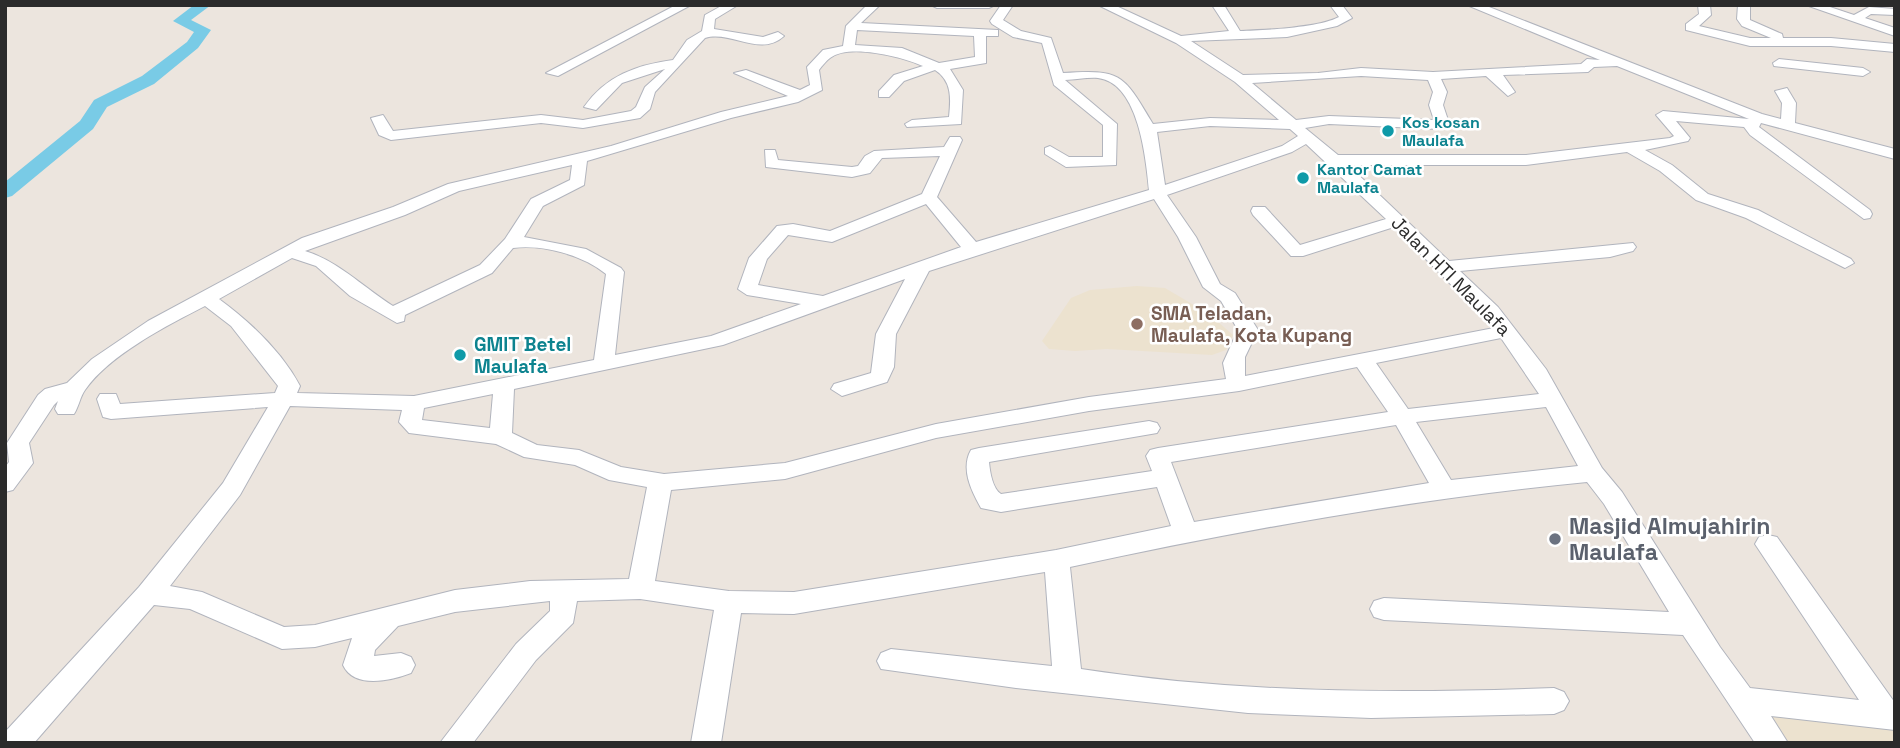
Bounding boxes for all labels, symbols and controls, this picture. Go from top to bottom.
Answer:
place label: Kos kosan Maulafa [1402,112,1480,151]
marker: Kos kosan Maulafa [1380,123,1396,139]
place label: Kantor Camat Maulafa [1317,159,1422,198]
marker: Kantor Camat Maulafa [1295,170,1311,186]
street label: Jalan HTI Maulafa [1386,211,1516,341]
place label: SMA Teladan, Maulafa, Kota Kupang [1151,301,1352,348]
marker: SMA Teladan, Maulafa, Kota Kupang [1129,316,1145,332]
place label: GMIT Betel Maulafa [474,332,571,379]
marker: GMIT Betel Maulafa [452,347,468,363]
place label: Masjid Almujahirin Maulafa [1569,511,1771,567]
marker: Masjid Almujahirin Maulafa [1547,531,1563,547]

